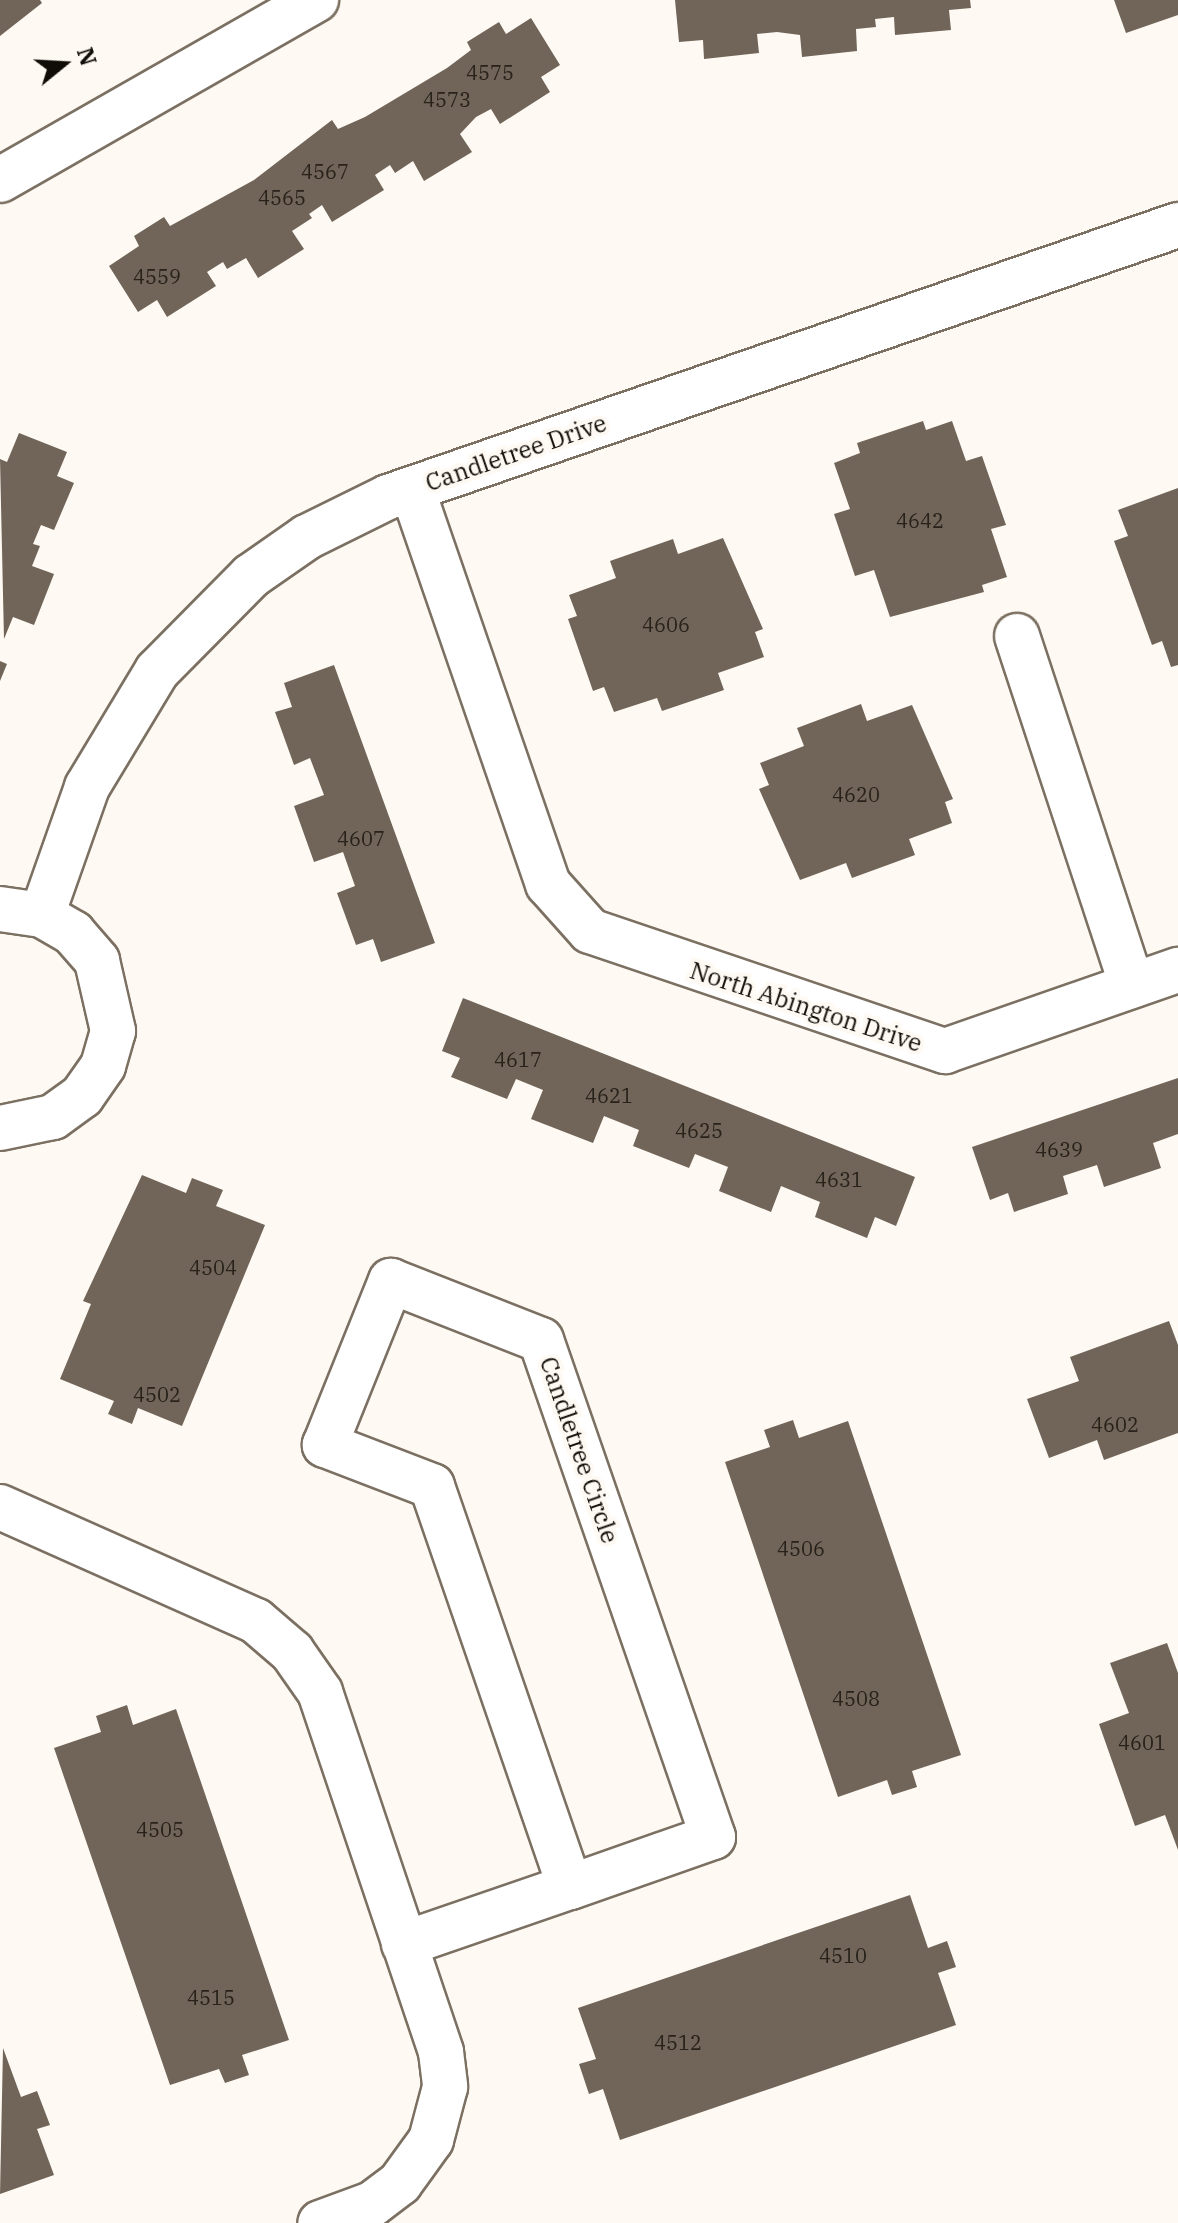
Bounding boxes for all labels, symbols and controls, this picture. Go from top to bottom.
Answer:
north arrow [24,24,104,104]
text: N [71,44,104,69]
house number: 4575 [466,60,514,84]
house number: 4573 [423,87,471,111]
house number: 4567 [301,159,349,183]
house number: 4565 [258,185,306,209]
house number: 4559 [133,264,181,288]
street label: Candletree Drive [422,409,610,497]
house number: 4642 [896,508,944,532]
house number: 4606 [642,612,690,636]
house number: 4620 [832,782,880,806]
house number: 4607 [337,826,385,850]
street label: North Abington Drive [686,956,926,1058]
house number: 4617 [494,1047,542,1071]
house number: 4621 [585,1083,633,1107]
house number: 4625 [675,1118,723,1142]
house number: 4639 [1035,1137,1083,1161]
house number: 4631 [815,1167,863,1191]
house number: 4504 [189,1255,237,1279]
street label: Candletree Circle [534,1353,624,1547]
house number: 4502 [133,1382,181,1406]
house number: 4602 [1091,1412,1139,1436]
house number: 4506 [777,1536,825,1560]
house number: 4508 [832,1686,880,1710]
house number: 4601 [1118,1730,1166,1754]
house number: 4505 [136,1817,184,1841]
house number: 4510 [819,1943,867,1967]
house number: 4515 [187,1985,235,2009]
house number: 4512 [654,2030,702,2054]

